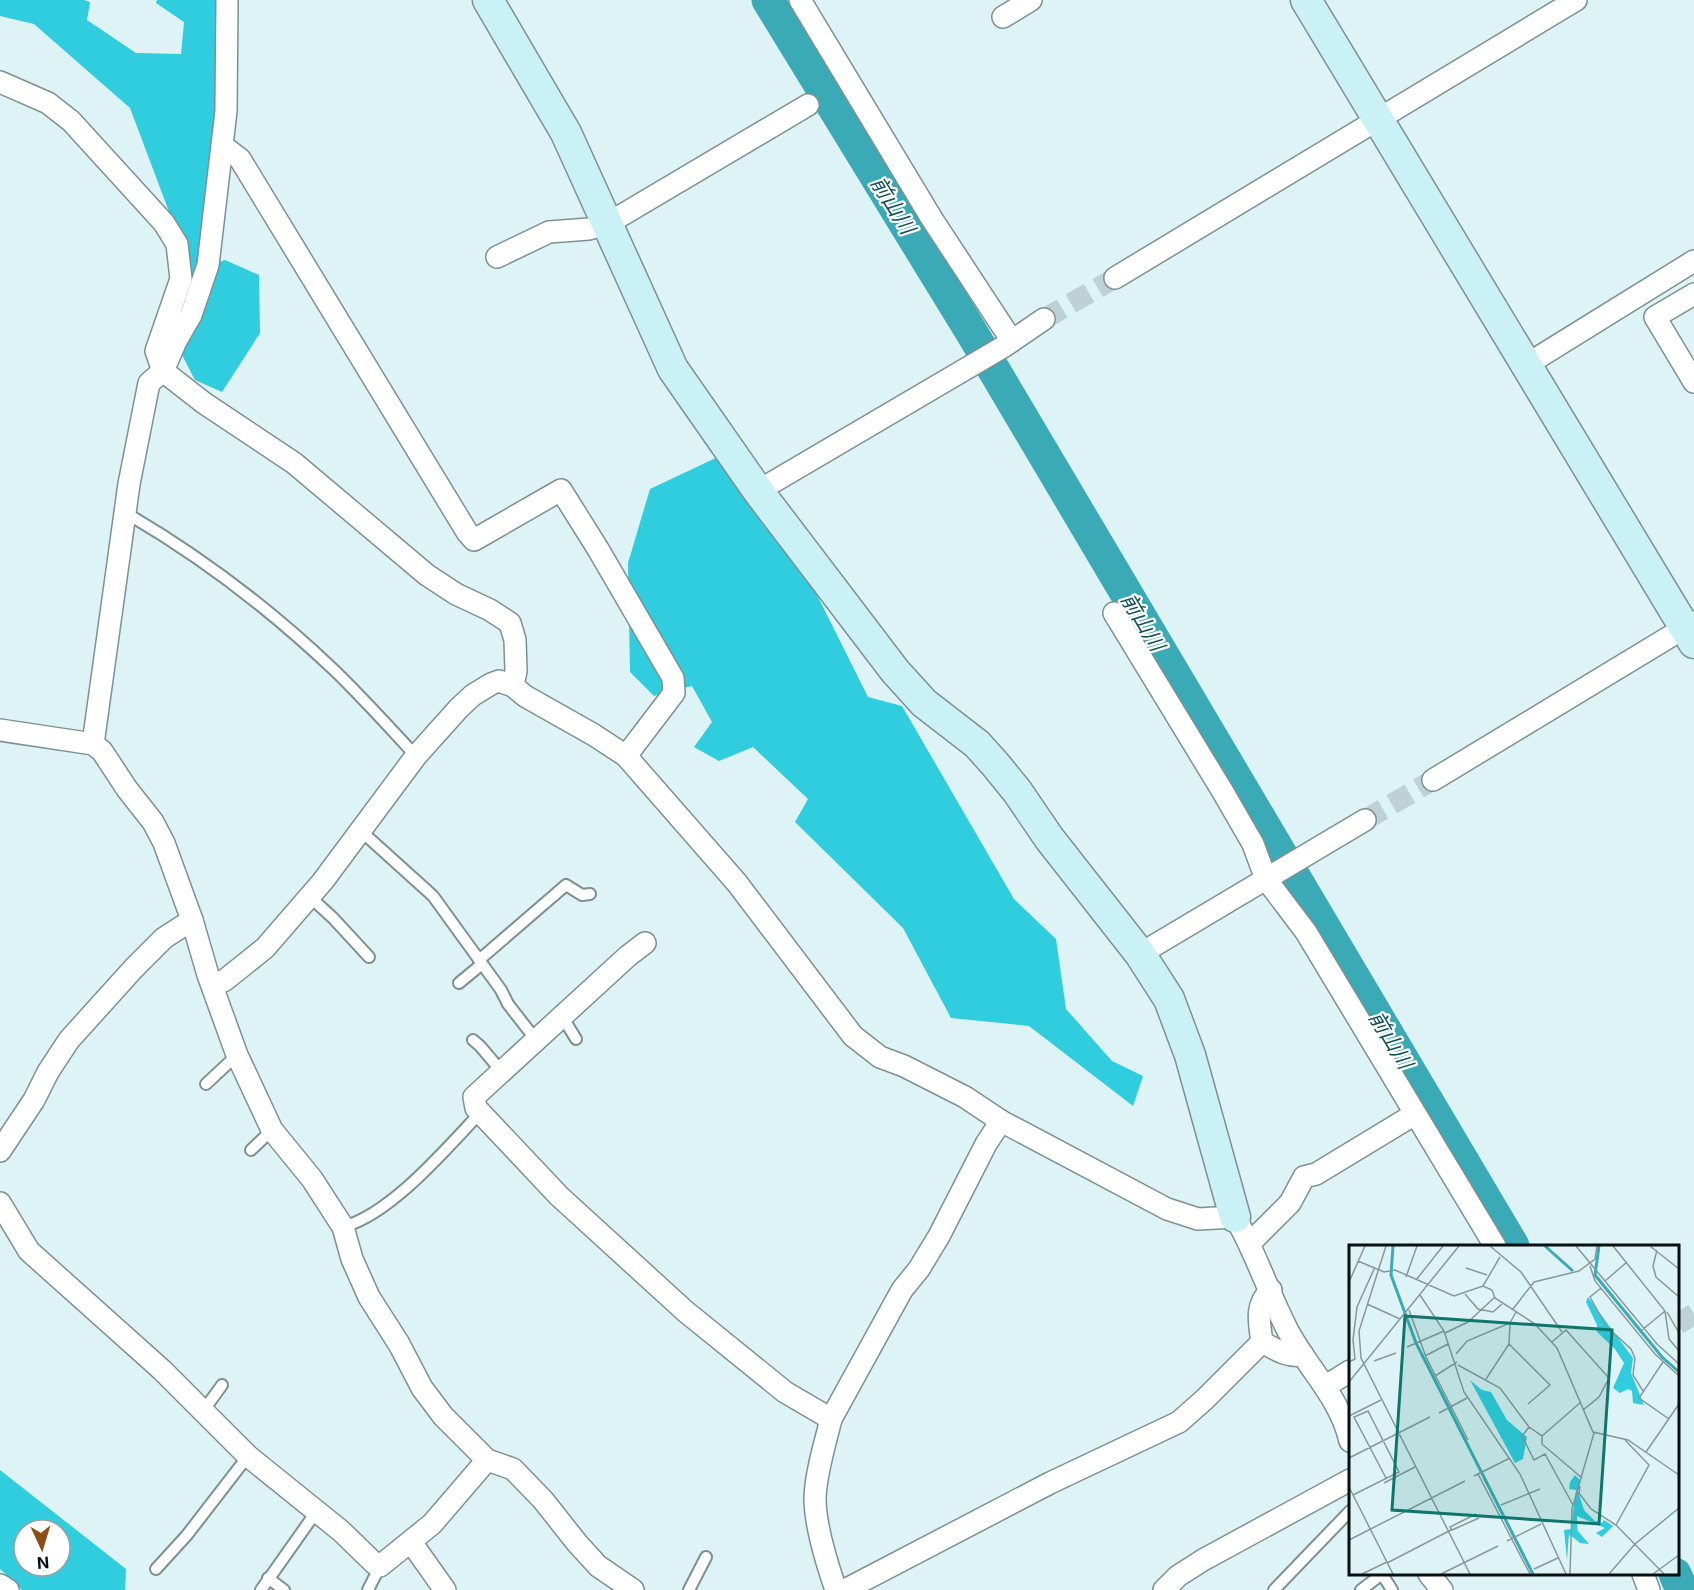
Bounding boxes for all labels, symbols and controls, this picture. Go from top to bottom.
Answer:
water label: 前山川 [866,172,921,240]
water label: 前山川 [1116,589,1171,657]
water label: 前山川 [1364,1007,1419,1075]
inset map [1349,1245,1679,1575]
north arrow [12,1518,72,1578]
text: N [36,1553,50,1573]

